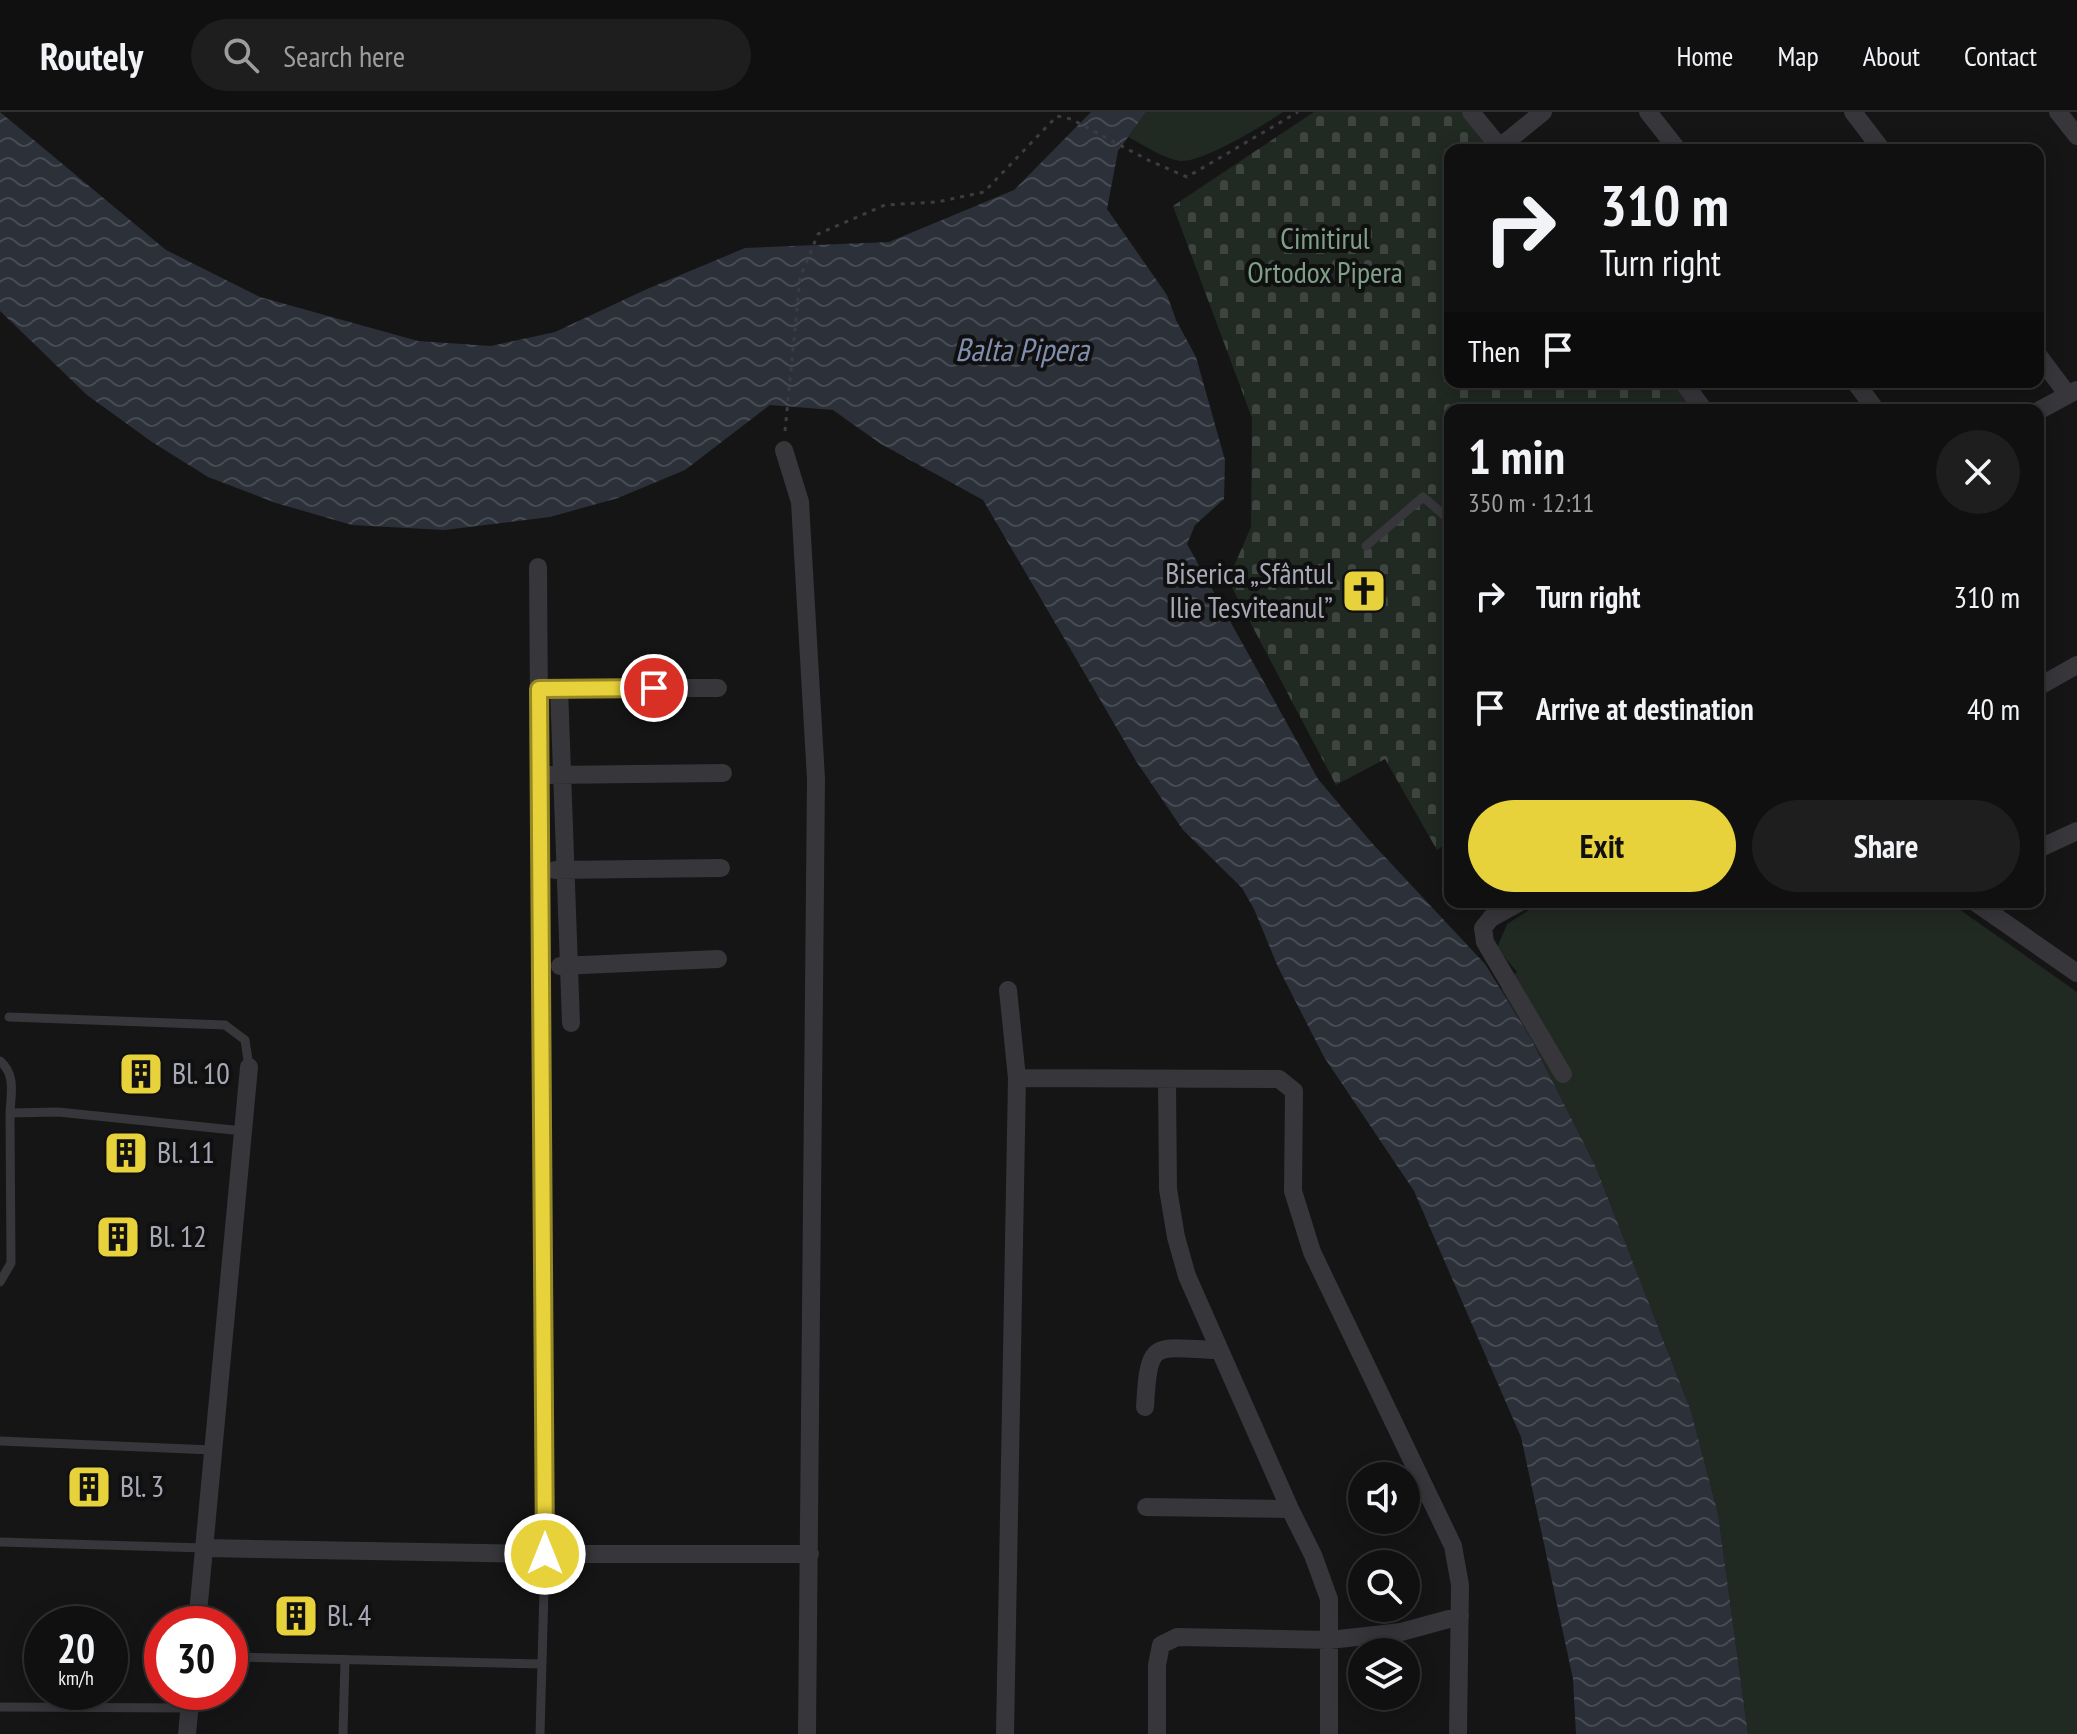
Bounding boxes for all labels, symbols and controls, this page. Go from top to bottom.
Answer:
search box [191,19,751,91]
text: Routely [40,31,143,80]
icon: search [219,33,263,77]
text: Search here [283,36,405,75]
text: Home [1677,37,1733,74]
text: Map [1777,37,1819,74]
text: About [1863,37,1920,74]
text: Contact [1964,37,2037,74]
text: 310 m [1600,169,1729,241]
icon: right [1468,176,1572,280]
park label: Cimitirul Ortodox Pipera [1247,218,1403,291]
text: Turn right [1600,239,1721,286]
water label: Balta Pipera [955,328,1091,370]
icon: arrive [1536,328,1580,372]
text: Then [1468,331,1520,370]
text: 1 min [1468,425,1565,487]
button: close [1936,430,2020,514]
text: 350 m · 12:11 [1468,486,1594,519]
place label: Biserica „Sfântul Ilie Tesviteanul” [1165,553,1333,626]
church icon: Biserica „Sfântul Ilie Tesviteanul” [1340,567,1388,615]
icon: right [1468,574,1512,618]
text: Turn right [1536,577,1640,616]
text: 310 m [1954,577,2020,616]
pin [620,654,688,722]
icon: arrive [632,666,676,710]
icon: arrive [1468,686,1512,730]
text: Arrive at destination [1536,689,1754,728]
text: 40 m [1967,689,2020,728]
button: Exit [1468,800,1736,892]
button: Share [1752,800,2020,892]
building icon: Bl. 10 [117,1050,165,1098]
place label: Bl. 10 [172,1053,230,1092]
building icon: Bl. 11 [102,1129,150,1177]
place label: Bl. 11 [157,1132,215,1171]
building icon: Bl. 12 [94,1213,142,1261]
place label: Bl. 12 [149,1216,207,1255]
map controls [1348,1462,1420,1710]
button: sound [1348,1462,1420,1534]
building icon: Bl. 3 [65,1463,113,1511]
place label: Bl. 3 [120,1466,164,1505]
position arrow [503,1512,587,1596]
button: search [1348,1550,1420,1622]
building icon: Bl. 4 [272,1592,320,1640]
place label: Bl. 4 [327,1595,371,1634]
speed limit sign: 30 [144,1606,248,1710]
text: 20 [57,1622,95,1674]
button: layers [1348,1638,1420,1710]
text: km/h [58,1665,94,1691]

